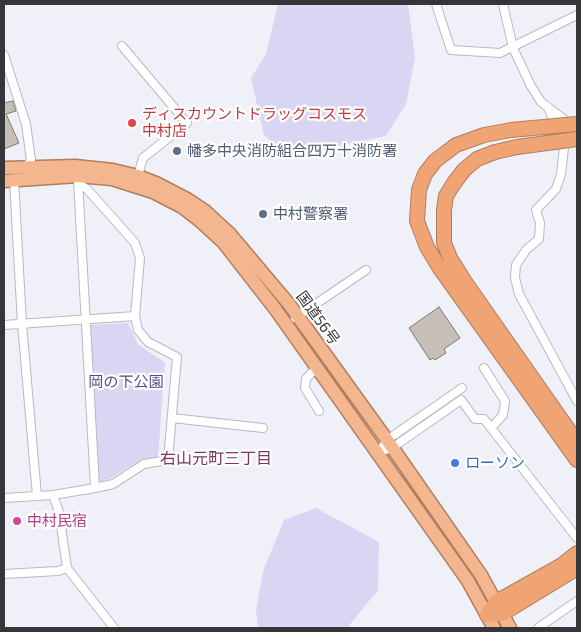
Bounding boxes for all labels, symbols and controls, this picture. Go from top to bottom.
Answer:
place label: ディスカウントドラッグコスモス 中村店 [142,105,367,140]
marker: ディスカウントドラッグコスモス 中村店 [126,117,138,129]
place label: 幡多中央消防組合四万十消防署 [187,142,397,160]
marker: 幡多中央消防組合四万十消防署 [171,145,183,157]
place label: 中村警察署 [273,205,348,223]
marker: 中村警察署 [257,208,269,220]
street label: 国道56号 [293,288,343,348]
park label: 岡の下公園 [89,373,163,391]
district label: 右山元町三丁目 [160,449,272,469]
place label: ローソン [465,454,525,472]
marker: ローソン [449,457,461,469]
place label: 中村民宿 [27,512,87,530]
marker: 中村民宿 [11,515,23,527]

